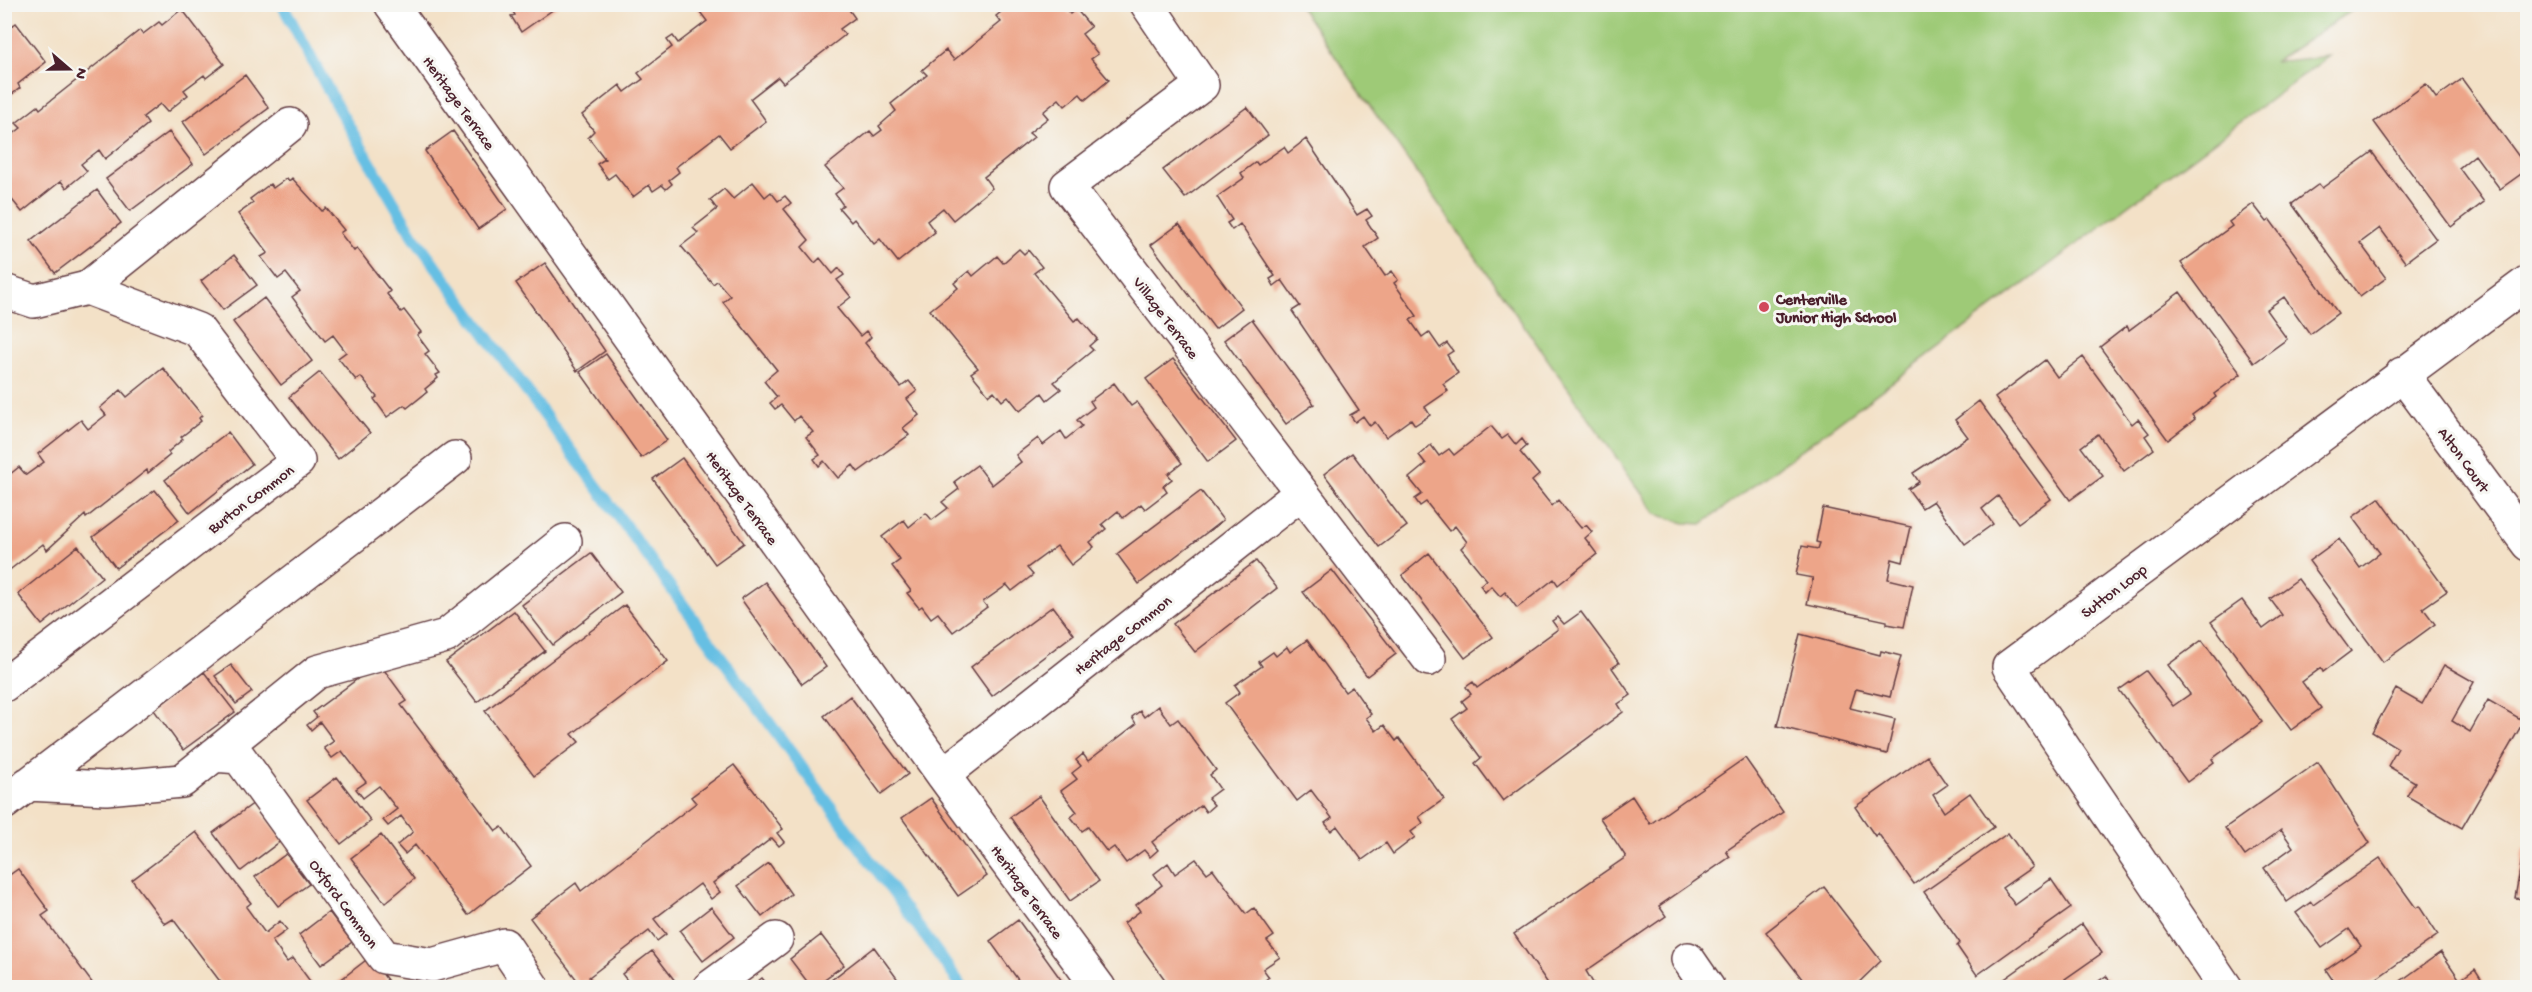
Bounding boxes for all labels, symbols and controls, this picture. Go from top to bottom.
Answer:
north arrow [39,39,99,99]
street label: Heritage Terrace [417,53,498,155]
text: N [69,65,91,82]
street label: Village Terrace [1127,274,1202,364]
place label: Centerville Junior High School [1775,292,1897,329]
marker: Centerville Junior High School [1757,300,1771,314]
street label: Alton Court [2432,425,2493,499]
street label: Heritage Terrace [700,448,781,550]
street label: Burton Common [204,462,299,540]
street label: Sutton Loop [2078,562,2152,624]
street label: Heritage Common [1072,592,1177,681]
street label: Heritage Terrace [985,842,1066,944]
street label: Oxford Common [303,857,381,954]

